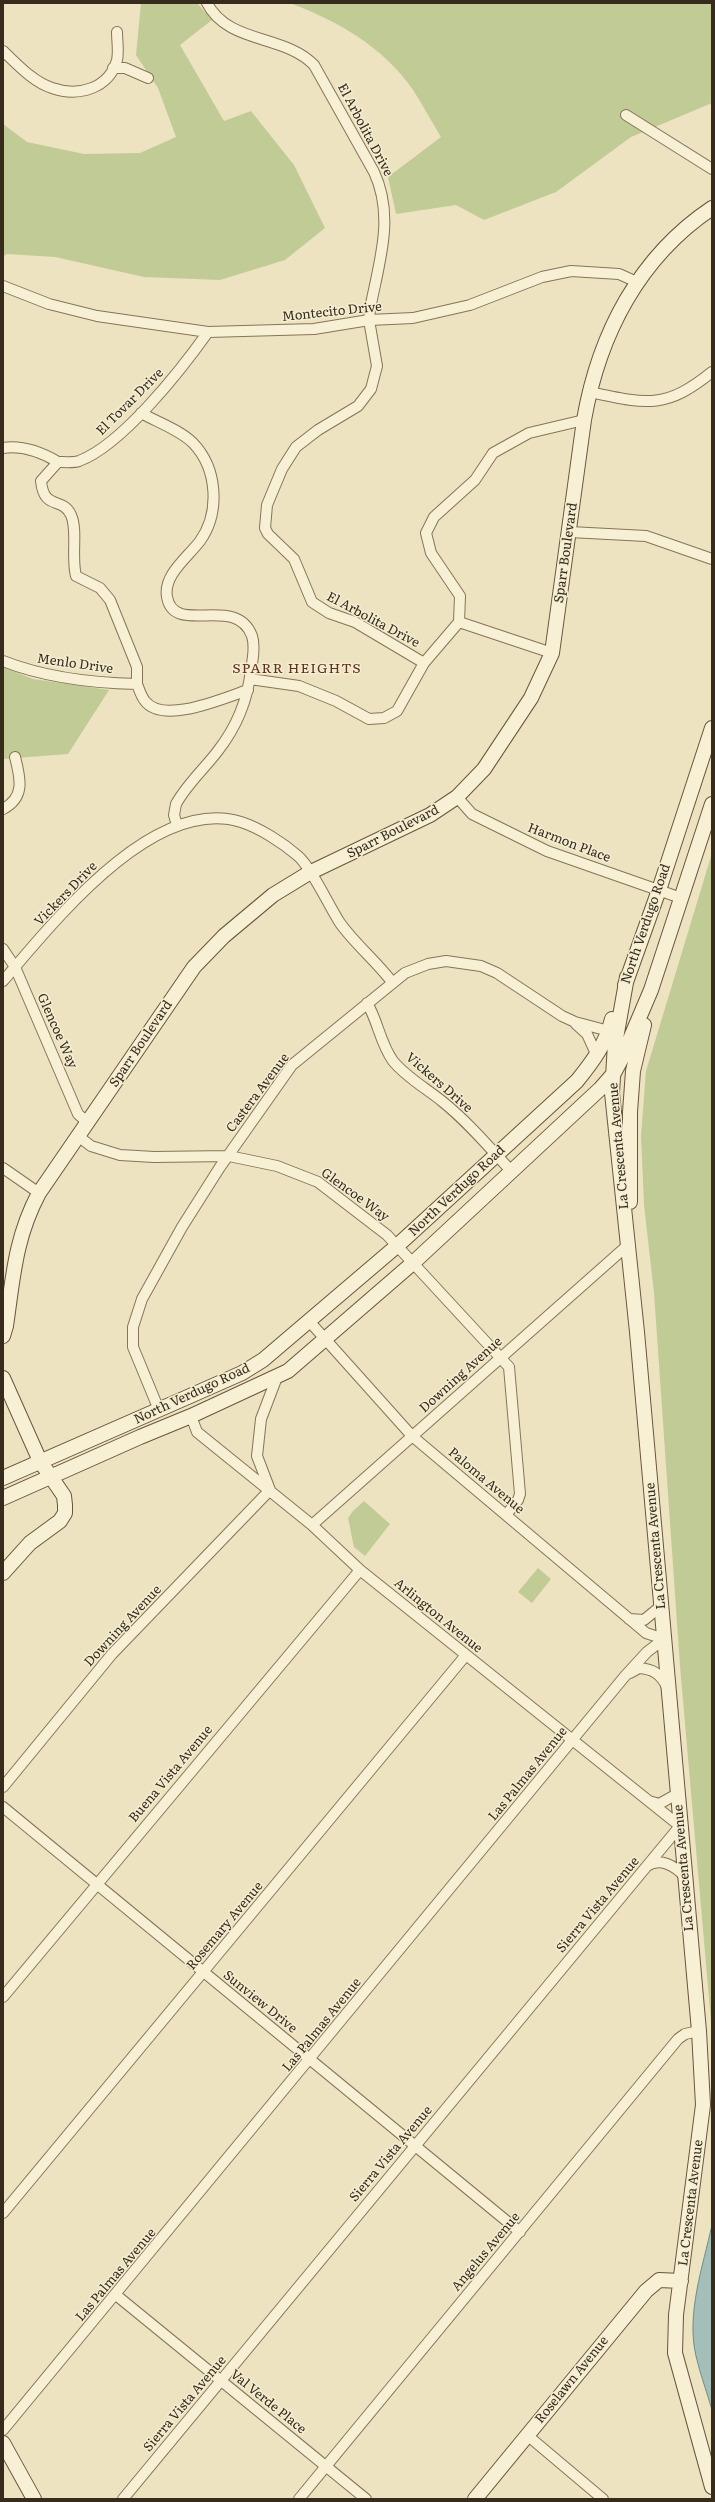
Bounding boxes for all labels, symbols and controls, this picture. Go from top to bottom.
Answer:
street label: El Arbolita Drive [334,81,396,179]
street label: Montecito Drive [281,299,383,325]
street label: El Tovar Drive [93,365,167,439]
street label: Sparr Boulevard [551,502,581,604]
street label: El Arbolita Drive [324,589,422,651]
street label: Menlo Drive [36,651,114,677]
district label: SPARR HEIGHTS [232,661,362,677]
street label: Sparr Boulevard [344,802,442,862]
street label: Harmon Place [525,820,613,866]
street label: Vickers Drive [31,859,101,929]
street label: North Verdugo Road [618,862,674,986]
street label: Glencoe Way [34,991,80,1071]
street label: Sparr Boulevard [106,998,176,1090]
street label: Castera Avenue [223,1050,293,1136]
street label: Vickers Drive [402,1050,476,1116]
street label: La Crescenta Avenue [606,1082,632,1210]
street label: North Verdugo Road [406,1142,508,1240]
street label: Glencoe Way [318,1165,392,1225]
street label: Downing Avenue [417,1334,505,1416]
street label: North Verdugo Road [132,1360,252,1428]
street label: Paloma Avenue [445,1445,527,1517]
street label: La Crescenta Avenue [643,1482,669,1610]
street label: Arlington Avenue [391,1576,485,1656]
street label: Downing Avenue [81,1582,165,1670]
street label: Buena Vista Avenue [126,1722,216,1826]
street label: Las Palmas Avenue [485,1724,571,1824]
street label: La Crescenta Avenue [671,1804,697,1932]
street label: Sierra Vista Avenue [553,1854,643,1956]
street label: Rosemary Avenue [184,1879,266,1973]
street label: Sunview Drive [220,1967,300,2037]
street label: Las Palmas Avenue [279,1975,365,2075]
street label: Sierra Vista Avenue [346,2103,436,2205]
street label: La Crescenta Avenue [676,2139,706,2267]
street label: Angelus Avenue [449,2209,523,2295]
street label: Las Palmas Avenue [73,2225,159,2325]
street label: Roselawn Avenue [532,2333,612,2427]
street label: Sierra Vista Avenue [140,2353,230,2455]
street label: Val Verde Place [227,2367,309,2437]

